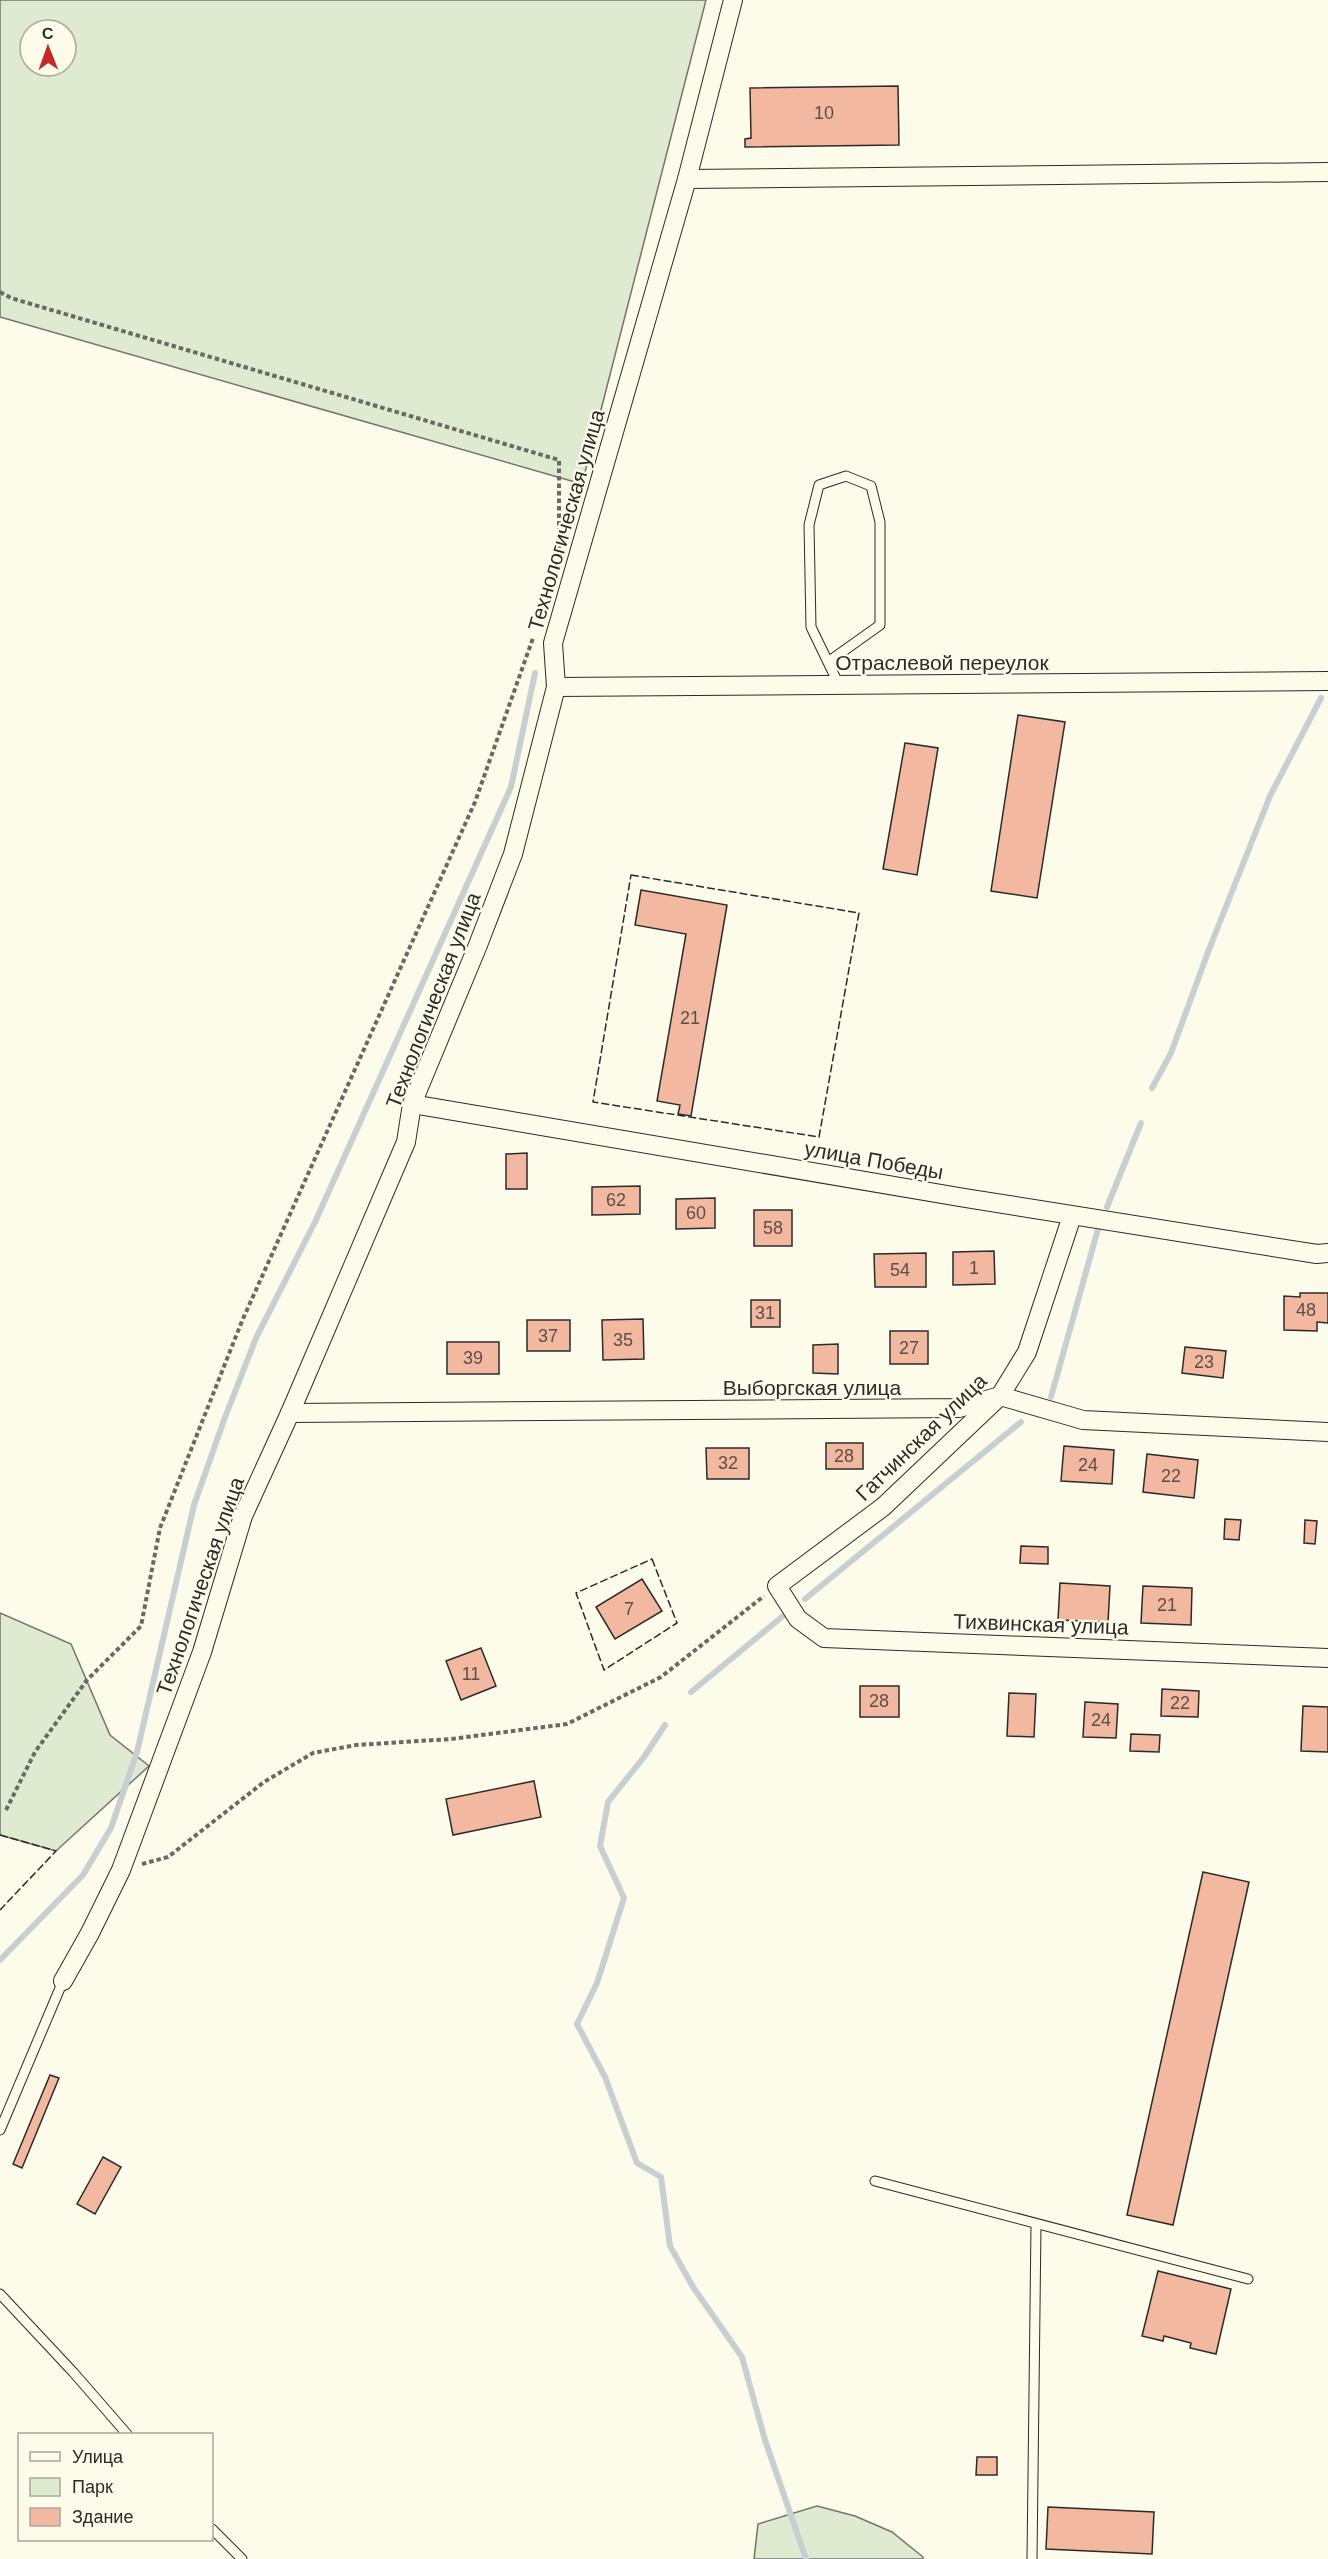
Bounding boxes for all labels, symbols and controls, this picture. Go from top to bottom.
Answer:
north arrow [18,18,78,78]
text: С [42,25,54,42]
house number: 10 [814,103,834,123]
street label: Технологическая улица [523,406,609,633]
street label: Отраслевой переулок [835,651,1050,674]
street label: Технологическая улица [381,889,485,1111]
house number: 21 [680,1008,700,1028]
street label: улица Победы [803,1136,945,1184]
house number: 62 [606,1190,626,1210]
house number: 60 [686,1203,706,1223]
house number: 58 [763,1218,783,1238]
house number: 1 [969,1258,979,1278]
house number: 54 [890,1260,910,1280]
house number: 48 [1296,1300,1316,1320]
house number: 31 [755,1303,775,1323]
house number: 37 [538,1326,558,1346]
house number: 35 [613,1330,633,1350]
house number: 27 [899,1338,919,1358]
house number: 39 [463,1348,483,1368]
house number: 23 [1194,1352,1214,1372]
street label: Гатчинская улица [851,1369,991,1505]
street label: Выборгская улица [723,1376,902,1399]
house number: 28 [834,1446,854,1466]
house number: 32 [718,1453,738,1473]
house number: 24 [1078,1455,1098,1475]
house number: 22 [1161,1466,1181,1486]
street label: Технологическая улица [152,1474,248,1698]
house number: 21 [1157,1595,1177,1615]
house number: 7 [624,1599,634,1619]
street label: Тихвинская улица [953,1609,1129,1639]
house number: 11 [462,1664,480,1684]
house number: 28 [869,1691,889,1711]
house number: 22 [1170,1693,1190,1713]
house number: 24 [1091,1710,1111,1730]
legend [18,2433,213,2541]
text: Улица [72,2447,124,2467]
text: Парк [72,2477,113,2497]
text: Здание [72,2507,133,2527]

